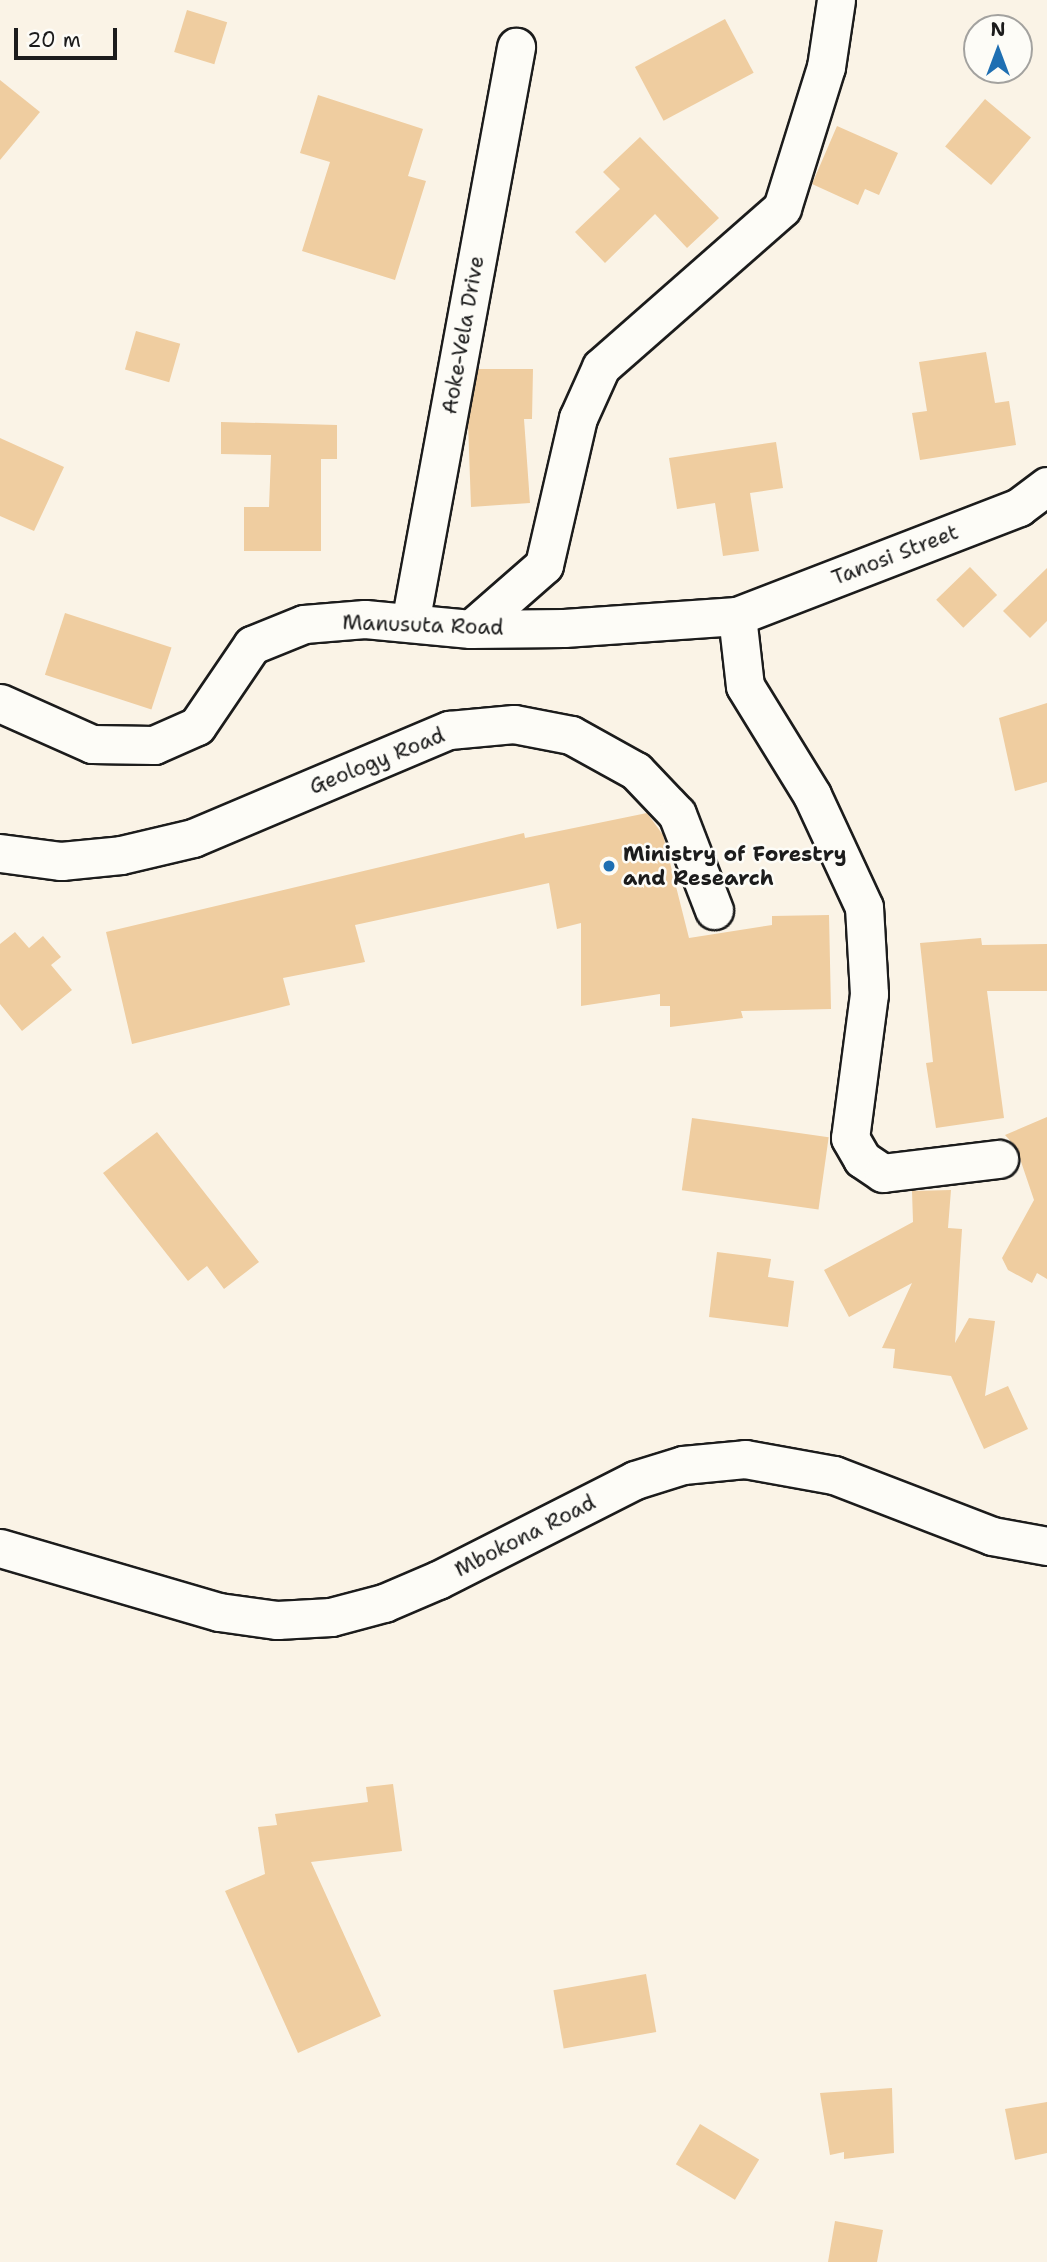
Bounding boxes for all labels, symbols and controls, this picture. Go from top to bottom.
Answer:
scale bar [18,14,121,58]
north arrow [963,14,1033,84]
text: N [990,17,1006,42]
text: 20 m [27,26,81,54]
street label: Aoke-Vela Drive [437,254,489,416]
street label: Tanosi Street [828,519,962,591]
street label: Manusuta Road [342,610,504,640]
street label: Geology Road [306,722,448,800]
place label: Ministry of Forestry and Research [623,841,847,891]
marker: Ministry of Forestry and Research [601,858,617,874]
street label: Mbokona Road [450,1490,600,1582]

